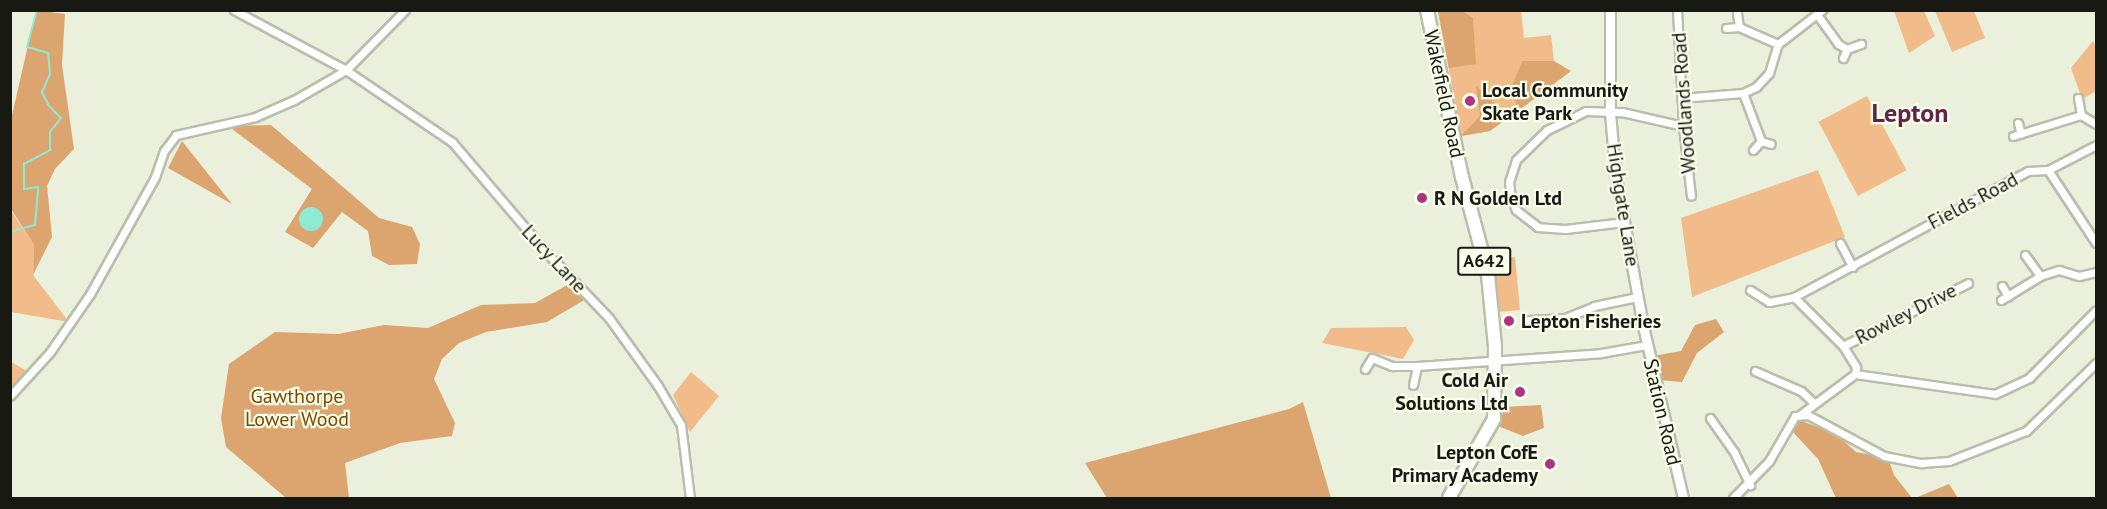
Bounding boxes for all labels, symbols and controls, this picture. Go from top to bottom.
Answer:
street label: Wakefield Road [1419,28,1469,160]
street label: Woodlands Road [1667,32,1701,174]
place label: Local Community Skate Park [1482,78,1628,125]
marker: Local Community Skate Park [1463,94,1477,108]
district label: Lepton [1872,97,1948,129]
street label: Highgate Lane [1601,142,1645,268]
street label: Fields Road [1924,167,2022,235]
place label: R N Golden Ltd [1434,186,1562,210]
marker: R N Golden Ltd [1415,191,1429,205]
street label: Lucy Lane [516,220,592,298]
road number: A642 [1457,246,1511,276]
street label: Rowley Drive [1851,278,1961,350]
place label: Lepton Fisheries [1521,309,1661,333]
marker: Lepton Fisheries [1502,314,1516,328]
street label: Station Road [1638,356,1686,468]
place label: Cold Air Solutions Ltd [1395,368,1508,415]
park label: Gawthorpe Lower Wood [245,384,349,431]
marker: Cold Air Solutions Ltd [1513,385,1527,399]
place label: Lepton CofE Primary Academy [1390,440,1538,487]
marker: Lepton CofE Primary Academy [1543,457,1557,471]

